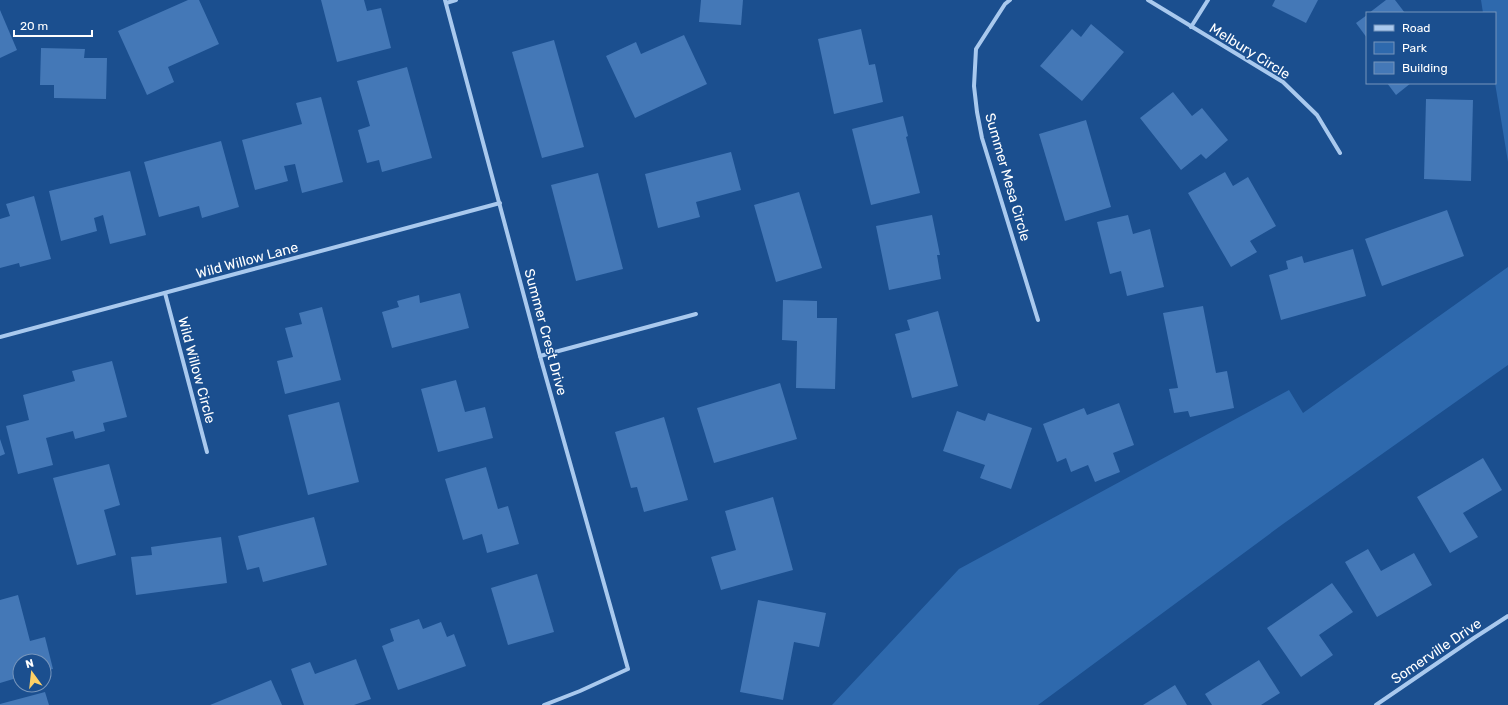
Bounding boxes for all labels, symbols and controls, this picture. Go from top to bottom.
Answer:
scale bar [14,12,92,38]
legend [1366,12,1496,84]
text: 20 m [20,19,48,33]
street label: Melbury Circle [1206,20,1293,83]
text: Road [1402,21,1430,35]
text: Park [1402,41,1428,55]
text: Building [1402,61,1448,75]
street label: Summer Mesa Circle [981,111,1034,243]
street label: Wild Willow Lane [194,239,300,282]
street label: Summer Crest Drive [520,267,571,397]
street label: Wild Willow Circle [174,315,219,426]
street label: Somerville Drive [1388,615,1485,688]
north arrow [12,653,52,693]
text: N [24,656,35,671]

